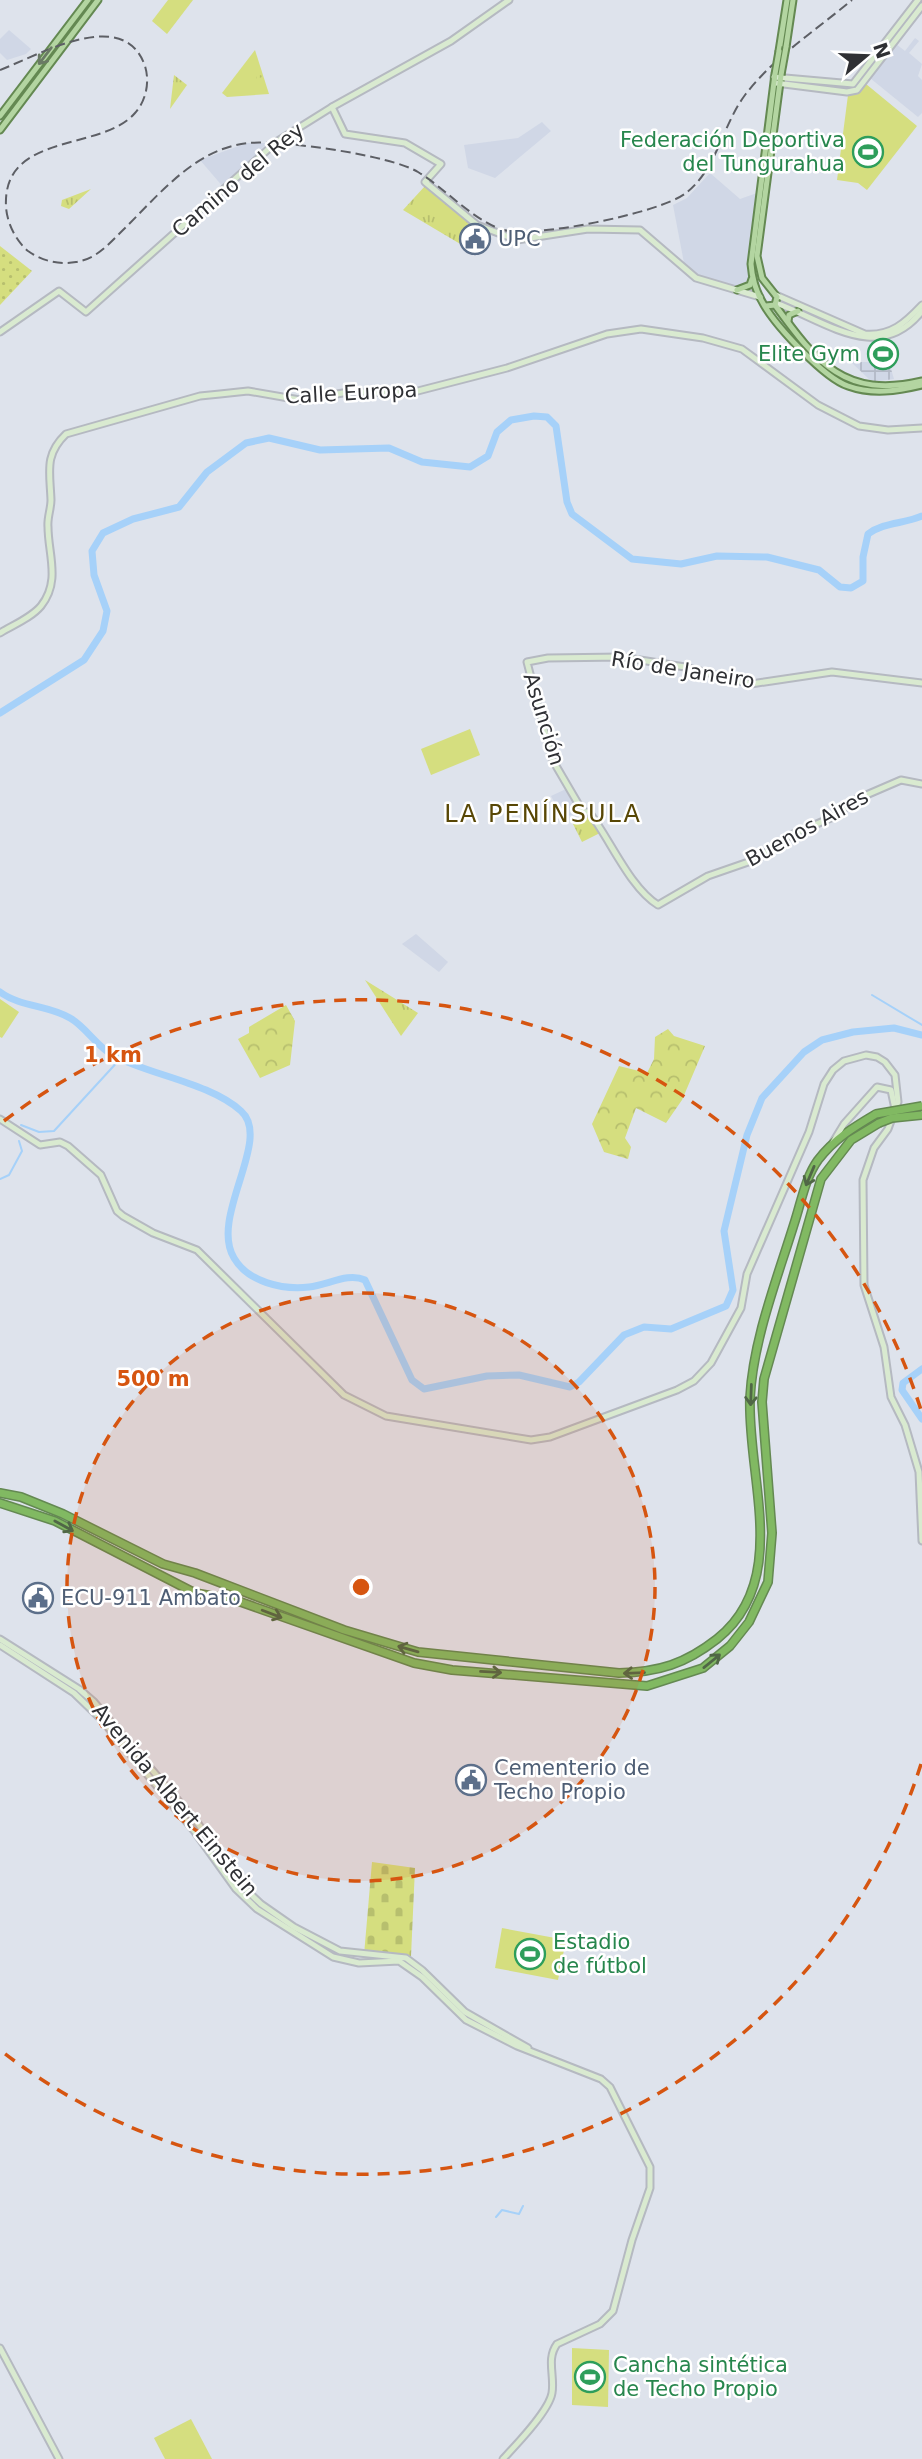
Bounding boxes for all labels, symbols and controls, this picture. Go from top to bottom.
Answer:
north arrow [831,21,901,91]
text: N [869,39,895,62]
one-way arrow [38,46,53,65]
street label: Camino del Rey [167,118,309,242]
place label: Federación Deportiva del Tungurahua [620,128,845,176]
sports icon: Federación Deportiva del Tungurahua [851,135,885,169]
public building icon: UPC [458,222,492,256]
place label: UPC [498,227,541,251]
sports icon: Elite Gym [866,337,900,371]
place label: Elite Gym [758,342,860,366]
street label: Calle Europa [284,378,418,408]
street label: Río de Janeiro [609,647,757,693]
street label: Asunción [519,670,569,768]
street label: Buenos Aires [741,784,873,872]
district label: LA PENÍNSULA [444,799,642,828]
text: 1 km [84,1043,142,1067]
one-way arrow [803,1165,816,1186]
text: 500 m [116,1367,190,1391]
one-way arrow [745,1383,758,1406]
one-way arrow [53,1520,74,1534]
centre of rings [349,1575,373,1599]
public building icon: ECU-911 Ambato [21,1581,55,1615]
place label: ECU-911 Ambato [61,1586,241,1610]
one-way arrow [261,1609,283,1621]
one-way arrow [397,1642,420,1655]
one-way arrow [702,1653,720,1669]
one-way arrow [479,1666,502,1679]
one-way arrow [623,1666,646,1679]
street label: Avenida Albert Einstein [87,1699,263,1901]
place label: Cementerio de Techo Propio [493,1756,650,1804]
public building icon: Cementerio de Techo Propio [454,1763,488,1797]
place label: Estadio de fútbol [553,1930,647,1978]
sports icon: Estadio de fútbol [513,1937,547,1971]
place label: Cancha sintética de Techo Propio [613,2353,788,2401]
sports icon: Cancha sintética de Techo Propio [573,2360,607,2394]

